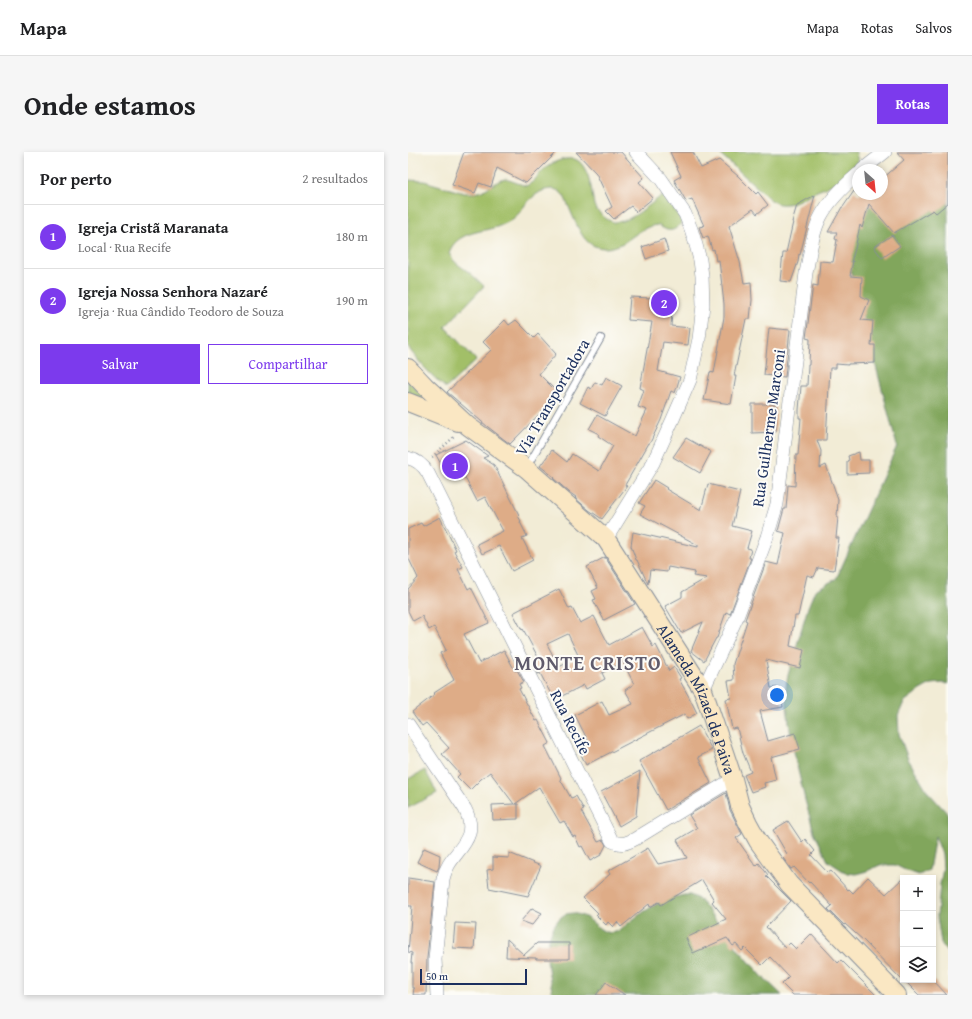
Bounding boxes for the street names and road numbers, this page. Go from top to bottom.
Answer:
street label: Via Transportadora [509,334,596,460]
street label: Rua Guilherme Marconi [745,347,791,508]
street label: Alameda Mizael de Paiva [651,619,743,778]
street label: Rua Recife [544,685,598,759]

